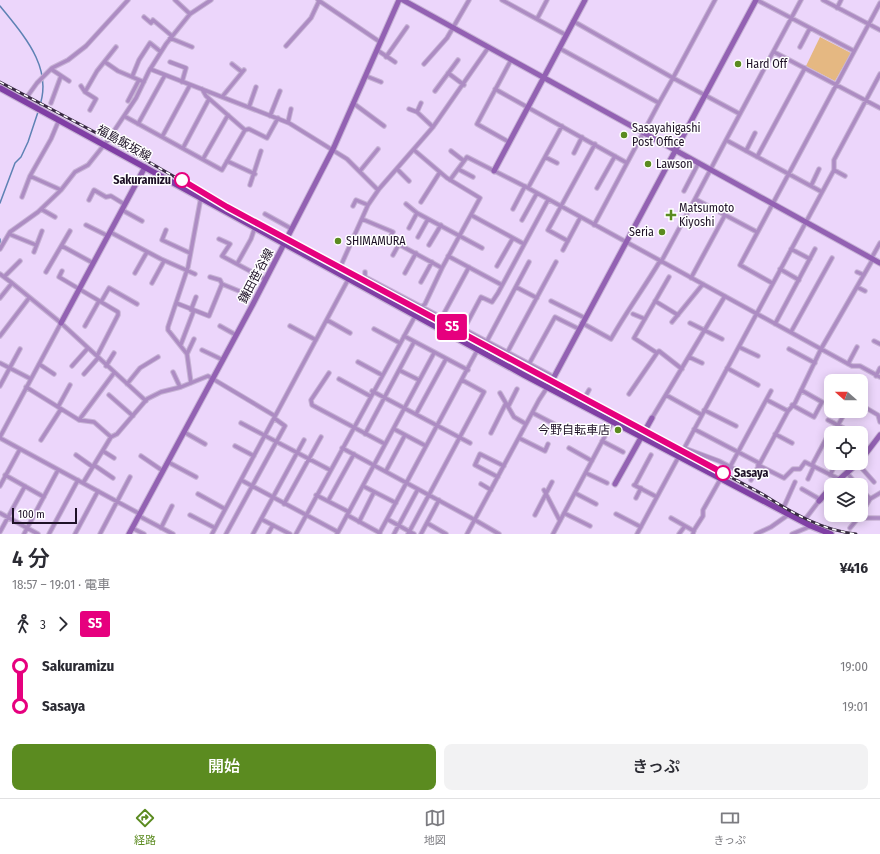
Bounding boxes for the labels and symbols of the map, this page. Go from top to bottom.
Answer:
place label: Hard Off [746,57,788,71]
marker: Hard Off [733,59,743,69]
place label: Sasayahigashi Post Office [632,121,701,149]
street label: 福島飯坂線 [94,122,154,164]
marker: Sasayahigashi Post Office [619,130,629,140]
place label: Lawson [656,157,693,171]
marker: Lawson [643,159,653,169]
marker: Sakuramizu [174,172,190,188]
place label: Sakuramizu [113,173,171,187]
place label: Matsumoto Kiyoshi [679,201,734,229]
marker: Matsumoto Kiyoshi [666,210,676,220]
place label: Seria [629,225,654,239]
marker: Seria [657,227,667,237]
place label: SHIMAMURA [346,234,406,248]
marker: SHIMAMURA [333,236,343,246]
street label: 鎌田笹谷線 [236,246,276,306]
line badge: S5 [434,314,470,340]
north arrow [824,374,868,418]
place label: 今野自転車店 [538,423,610,437]
marker: 今野自転車店 [613,425,623,435]
marker: Sasaya [715,465,731,481]
place label: Sasaya [734,466,769,480]
scale bar [12,506,77,525]

